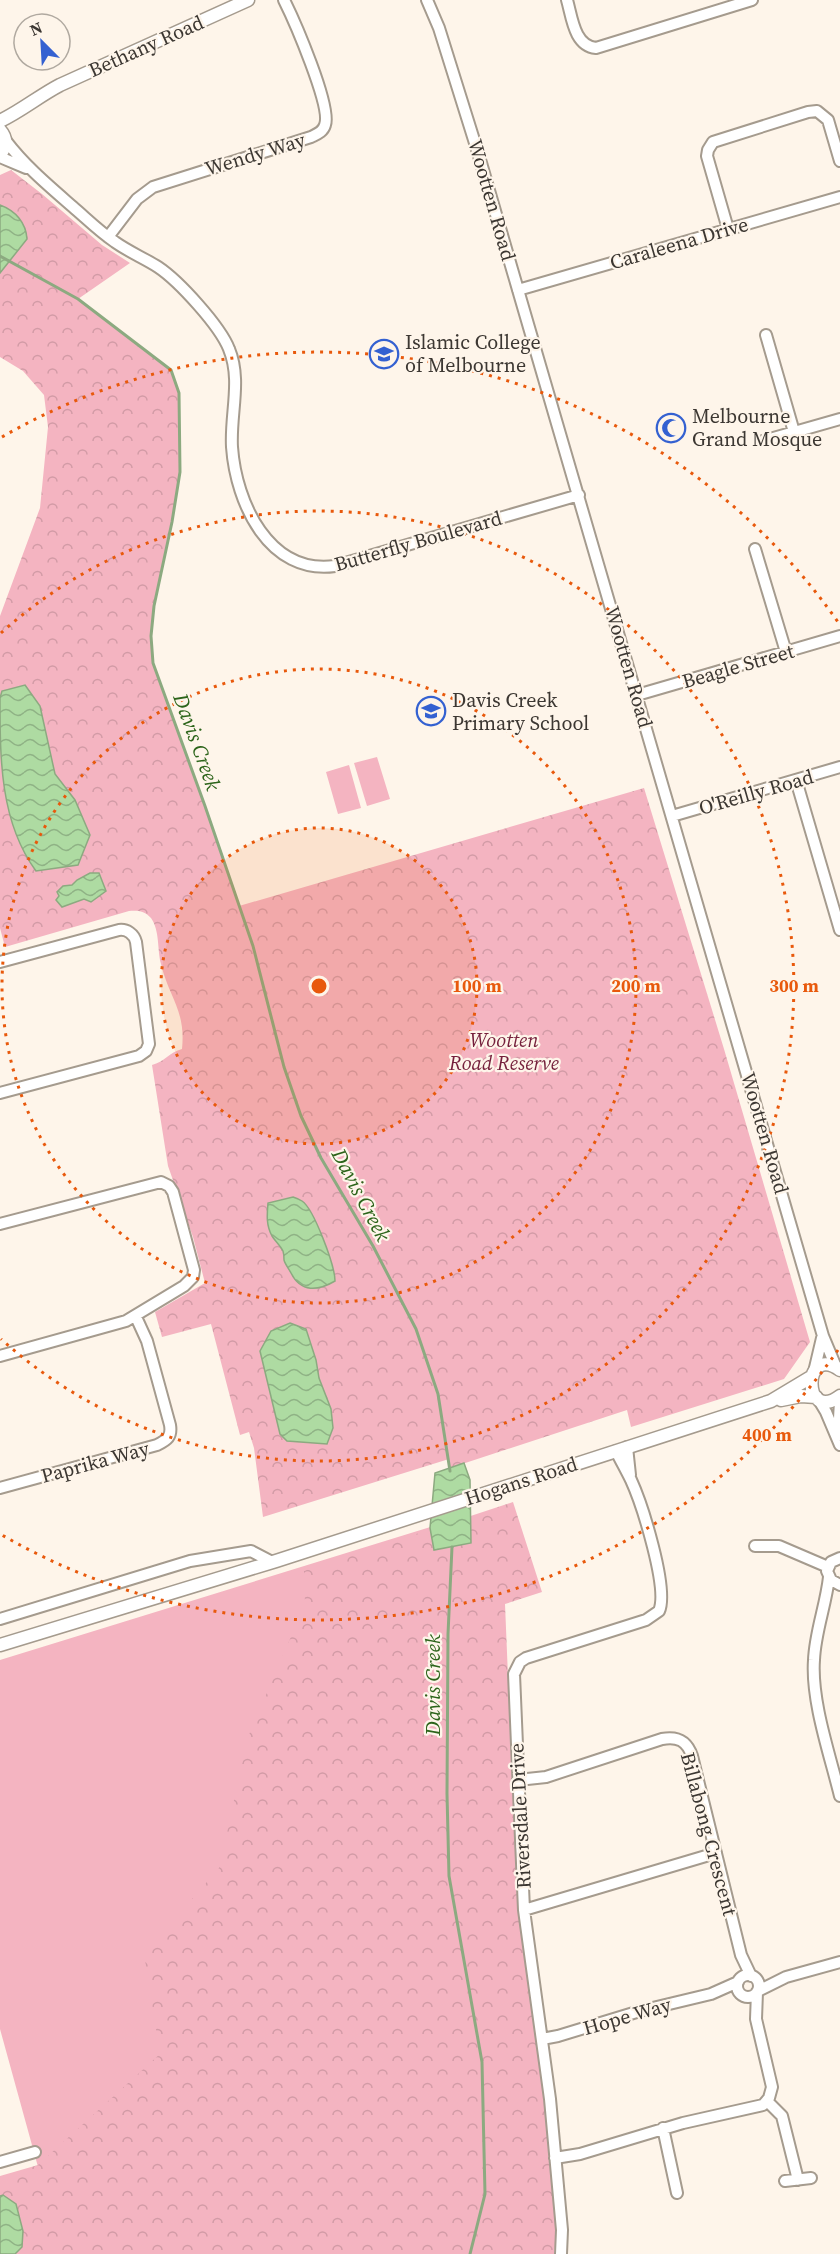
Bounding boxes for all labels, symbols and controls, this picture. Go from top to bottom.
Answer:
street label: Bethany Road [84,8,209,84]
north arrow [12,12,72,72]
text: N [26,16,46,41]
street label: Wendy Way [201,125,309,183]
street label: Wootten Road [461,136,523,265]
street label: Caraleena Drive [607,210,751,276]
place label: Islamic College of Melbourne [405,328,541,379]
school or university icon: Islamic College of Melbourne [368,338,400,370]
place label: Melbourne Grand Mosque [692,402,822,453]
mosque icon: Melbourne Grand Mosque [655,412,687,444]
street label: Butterfly Boulevard [331,504,506,578]
street label: Wootten Road [598,603,660,732]
street label: Beagle Street [679,637,798,695]
place label: Davis Creek Primary School [452,686,589,737]
water label: Davis Creek [166,688,228,794]
school or university icon: Davis Creek Primary School [415,695,447,727]
street label: O'Reilly Road [695,762,817,822]
text: 100 m [452,973,502,998]
text: 200 m [611,973,661,998]
text: 300 m [769,973,819,998]
centre of rings [309,976,329,996]
park label: Wootten Road Reserve [448,1026,559,1077]
street label: Wootten Road [734,1069,796,1198]
water label: Davis Creek [324,1142,398,1246]
text: 400 m [742,1422,792,1447]
street label: Paprika Way [38,1434,153,1490]
street label: Hogans Road [461,1449,582,1512]
water label: Davis Creek [418,1634,447,1737]
street label: Riversdale Drive [502,1742,538,1890]
street label: Billabong Crescent [674,1749,744,1919]
street label: Hope Way [580,1990,675,2042]

